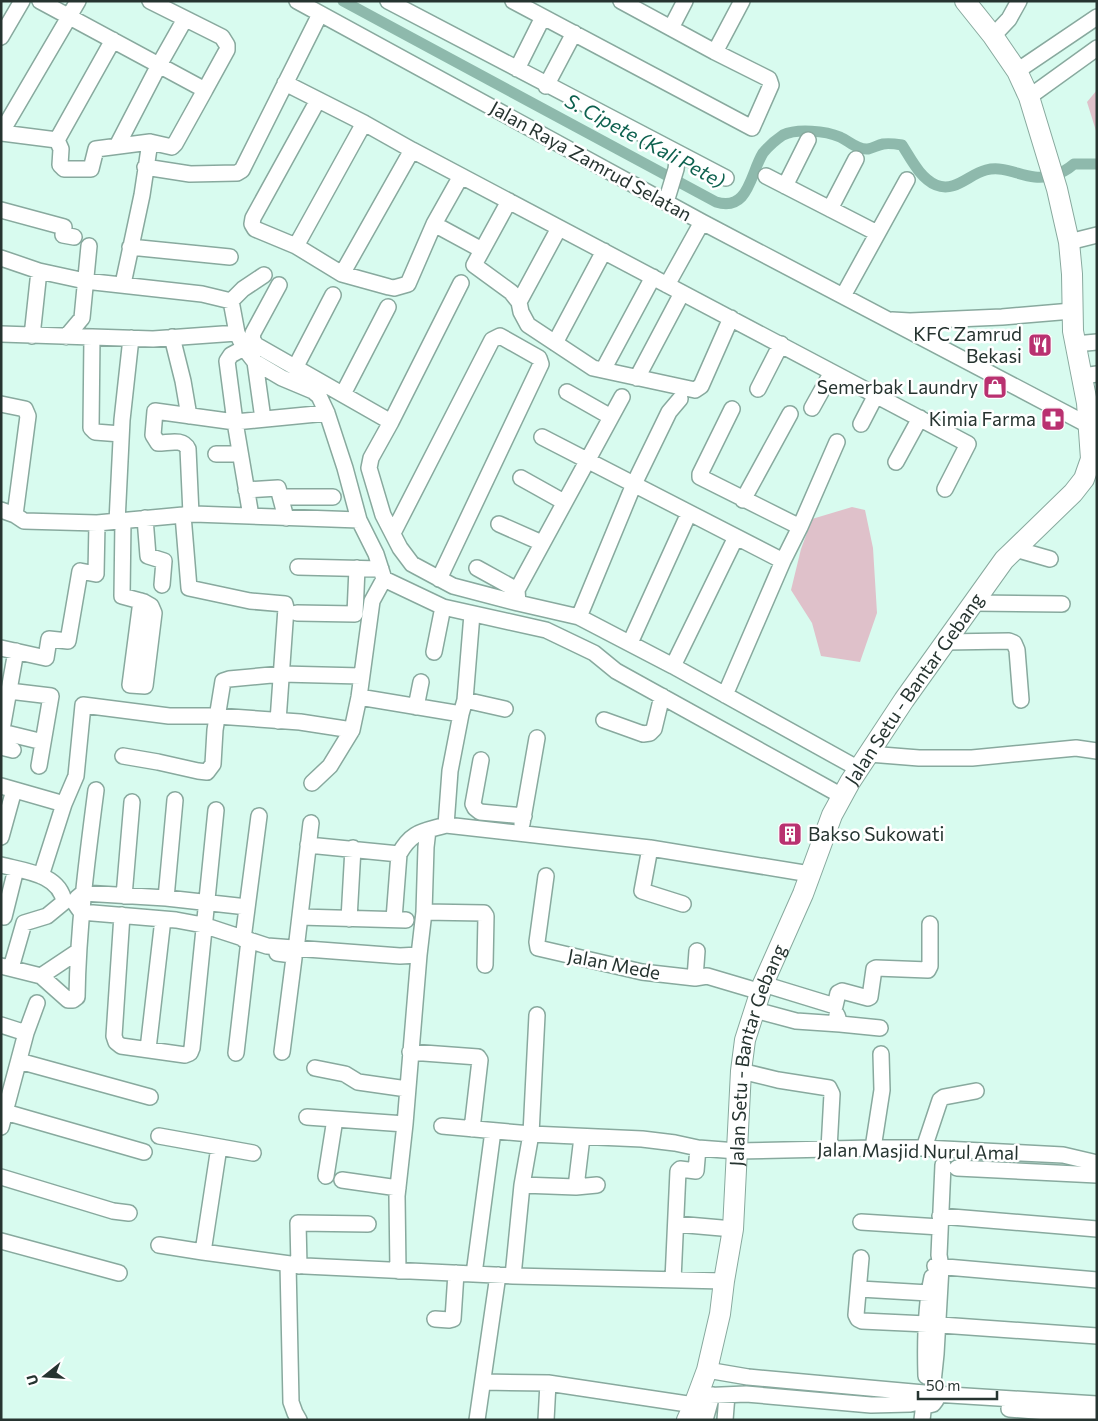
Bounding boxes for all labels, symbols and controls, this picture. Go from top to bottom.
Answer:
water label: S. Cipete (Kali Pete) [561,88,730,193]
street label: Jalan Raya Zamrud Selatan [486,95,696,226]
place label: KFC Zamrud Bekasi [913,322,1022,367]
restaurant icon: KFC Zamrud Bekasi [1027,332,1053,358]
shop icon: Semerbak Laundry [982,374,1008,400]
place label: Semerbak Laundry [817,375,978,398]
pharmacy icon: Kimia Farma [1040,406,1066,432]
place label: Kimia Farma [929,407,1036,430]
street label: Jalan Setu - Bantar Gebang [839,588,988,789]
building icon: Bakso Sukowati [777,821,803,847]
place label: Bakso Sukowati [808,822,944,845]
street label: Jalan Setu - Bantar Gebang [724,940,790,1167]
street label: Jalan Mede [566,943,662,984]
street label: Jalan Masjid Nurul Amal [817,1137,1019,1164]
north arrow [20,1351,70,1401]
scale bar [918,1368,997,1400]
text: U [22,1373,42,1387]
text: 50 m [926,1376,960,1394]

